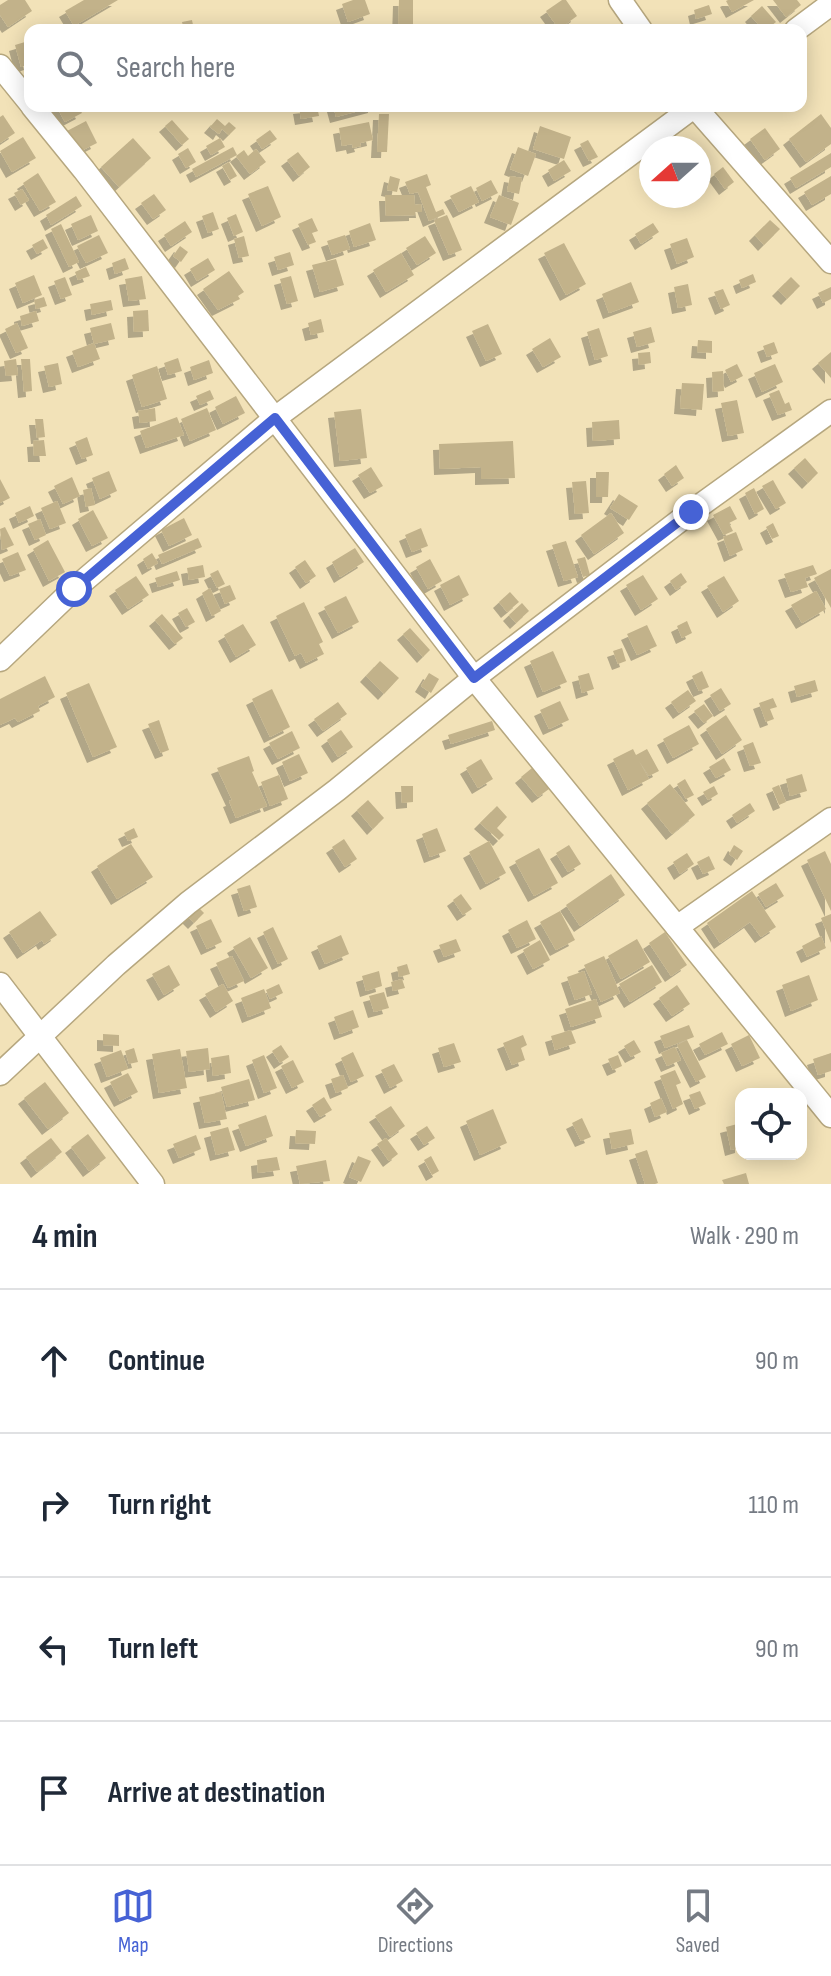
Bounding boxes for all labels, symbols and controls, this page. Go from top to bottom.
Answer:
search box [24,24,807,112]
icon: search [52,46,96,90]
text: Search here [116,50,235,86]
north arrow [639,136,711,208]
route end [673,494,709,530]
route start [56,571,92,607]
map controls [735,1088,807,1160]
button: locate [735,1088,807,1160]
text: 4 min [32,1216,98,1257]
text: Walk · 290 m [690,1221,799,1252]
icon: ahead [32,1339,76,1383]
text: Continue [108,1343,205,1379]
text: 90 m [755,1346,799,1377]
icon: right [32,1483,76,1527]
text: Turn right [108,1487,211,1523]
text: 110 m [748,1490,799,1521]
icon: left [32,1627,76,1671]
text: Turn left [108,1631,198,1667]
text: 90 m [755,1634,799,1665]
icon: arrive [32,1771,76,1815]
text: Arrive at destination [108,1775,325,1811]
tab: Map [111,1884,155,1959]
tab: Directions [378,1884,453,1959]
tab: Saved [676,1884,720,1959]

